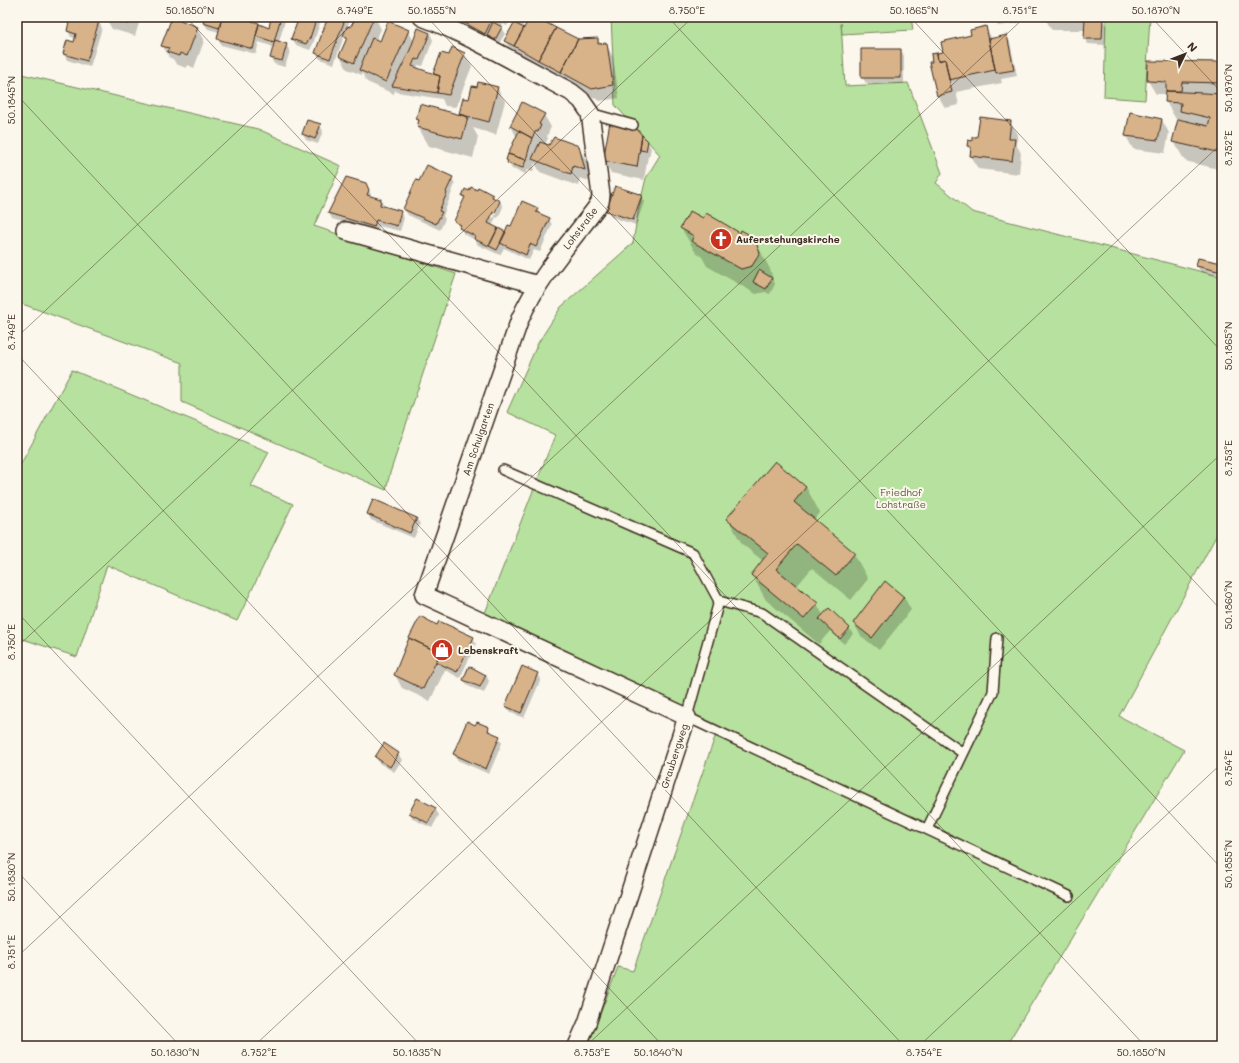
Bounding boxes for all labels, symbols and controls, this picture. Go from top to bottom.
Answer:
text: 50.1850°N [166,3,214,17]
text: 8.749°E [337,3,373,17]
text: 50.1855°N [408,3,456,17]
text: 8.750°E [669,3,705,17]
text: 50.1865°N [890,3,938,17]
text: 8.751°E [1003,3,1037,17]
text: 50.1870°N [1132,3,1180,17]
north arrow [1165,34,1205,74]
text: N [1184,39,1201,55]
text: 50.1870°N [1221,64,1235,112]
text: 50.1845°N [4,76,18,124]
text: 8.752°E [1221,130,1235,166]
street label: Lohstraße [559,204,601,252]
church icon: Auferstehungskirche [708,226,734,252]
place label: Auferstehungskirche [736,232,840,246]
text: 8.749°E [4,314,18,350]
text: 50.1865°N [1221,322,1235,370]
street label: Am Schulgarten [459,401,497,477]
text: 8.753°E [1221,440,1235,476]
park label: Friedhof Lohstraße [876,485,926,511]
text: 50.1860°N [1221,581,1235,629]
text: 8.750°E [4,624,18,660]
shop icon: Lebenskraft [429,637,455,663]
place label: Lebenskraft [458,643,519,657]
street label: Graubergweg [657,722,691,790]
text: 8.754°E [1221,750,1235,786]
text: 50.1855°N [1221,840,1235,888]
text: 50.1830°N [4,853,18,901]
text: 8.751°E [4,935,18,969]
text: 50.1830°N [151,1045,199,1059]
text: 8.752°E [241,1045,277,1059]
text: 50.1835°N [393,1045,441,1059]
text: 8.753°E [574,1045,610,1059]
text: 50.1840°N [634,1045,682,1059]
text: 8.754°E [906,1045,942,1059]
text: 50.1850°N [1117,1045,1165,1059]

